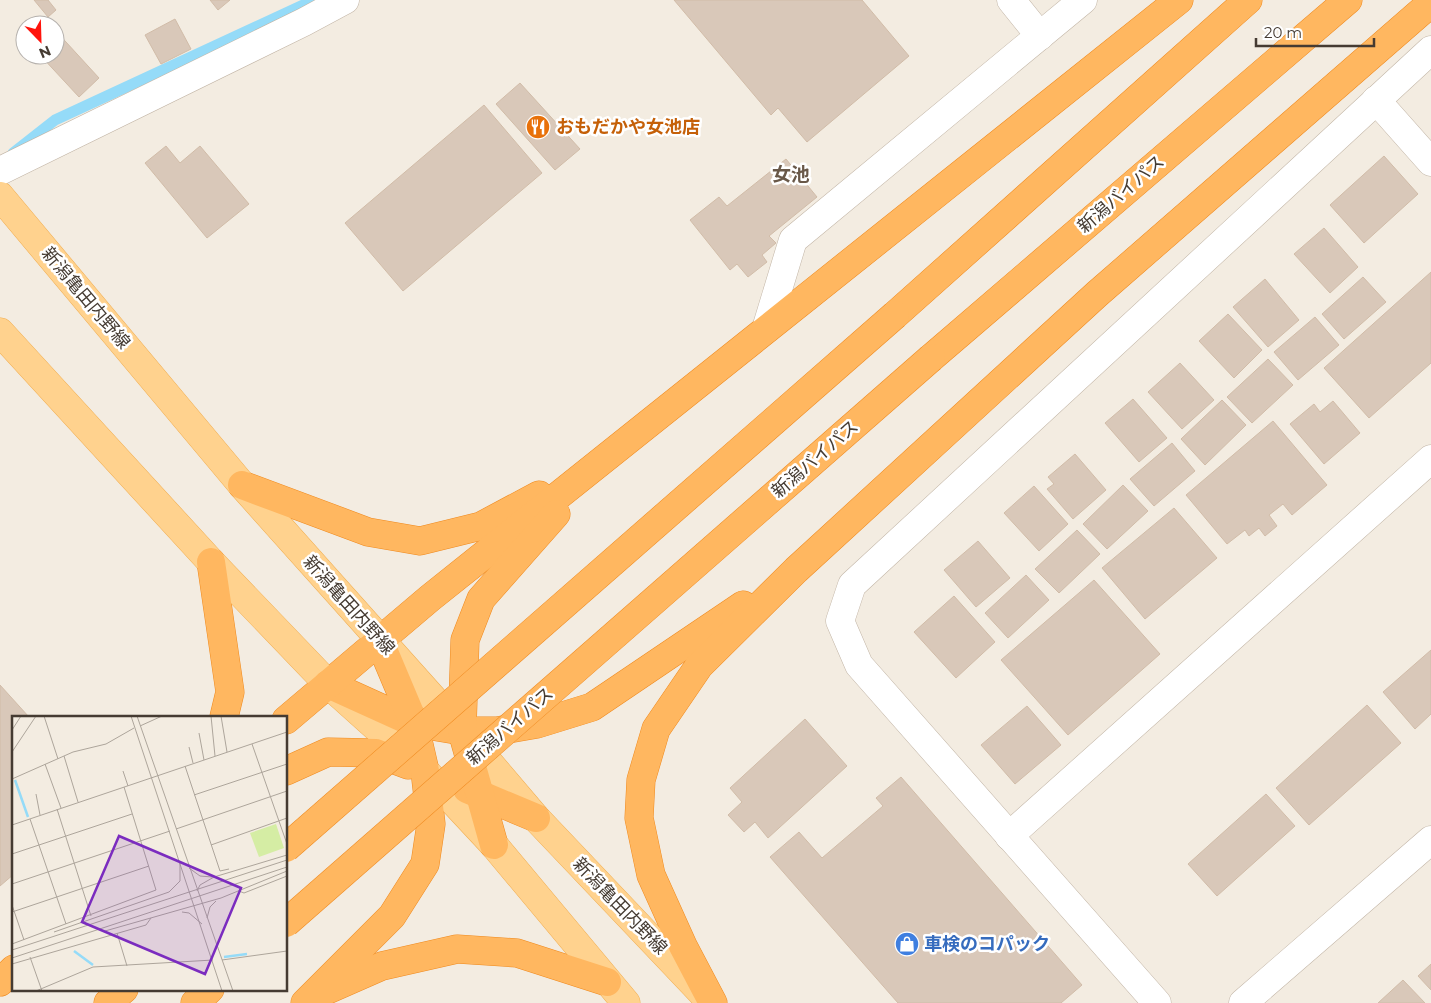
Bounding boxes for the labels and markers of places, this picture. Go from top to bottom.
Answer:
restaurant icon: おもだかや女池店 [525,114,551,140]
place label: おもだかや女池店 [556,116,700,138]
shop icon: 車検のコパック [894,931,920,957]
place label: 車検のコパック [924,933,1050,955]

